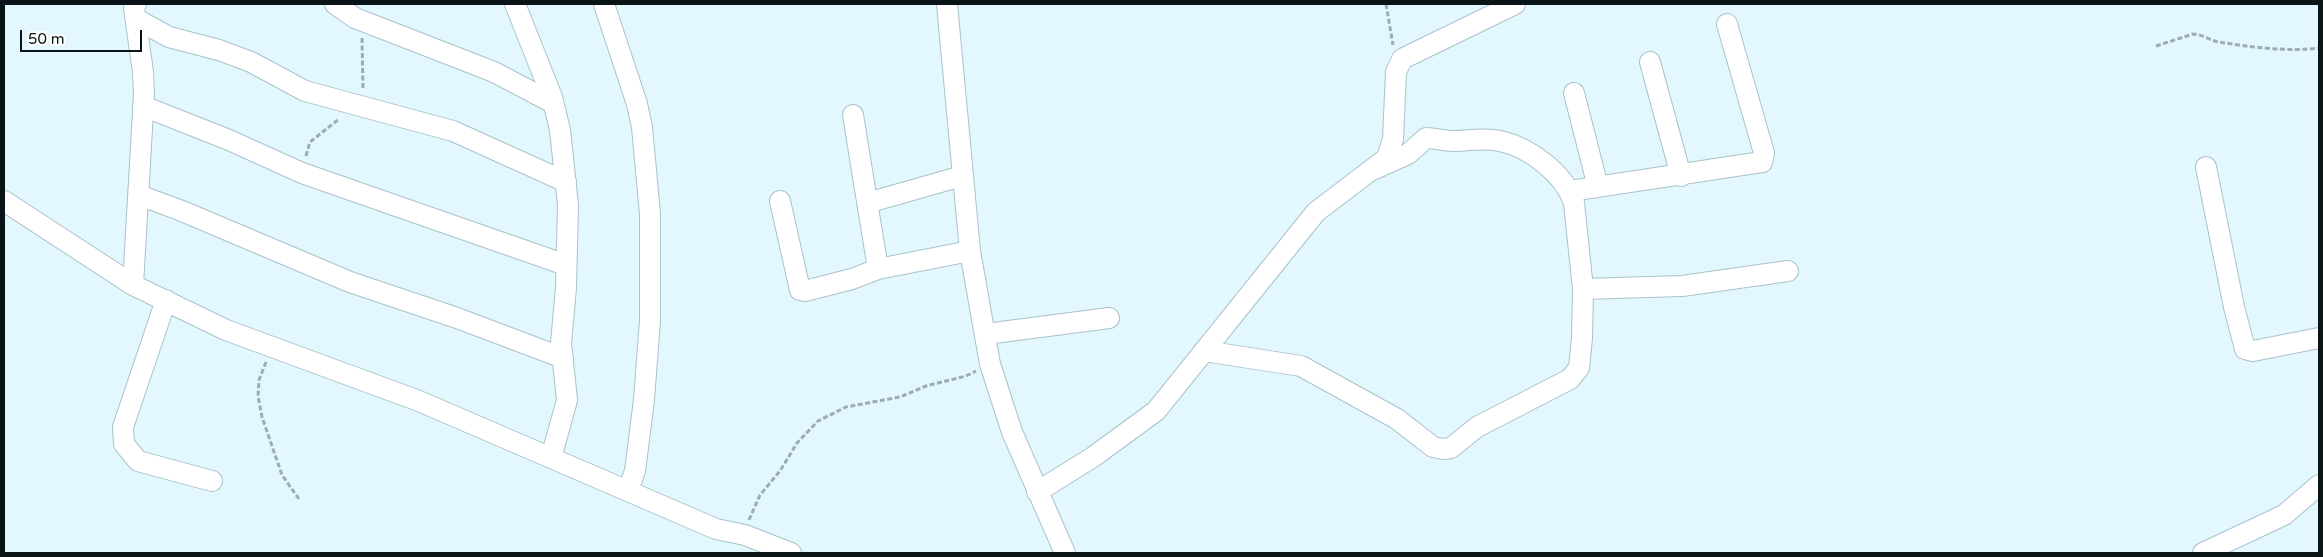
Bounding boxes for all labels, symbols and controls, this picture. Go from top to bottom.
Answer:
scale bar [22,20,145,52]
text: 50 m [28,30,65,48]

